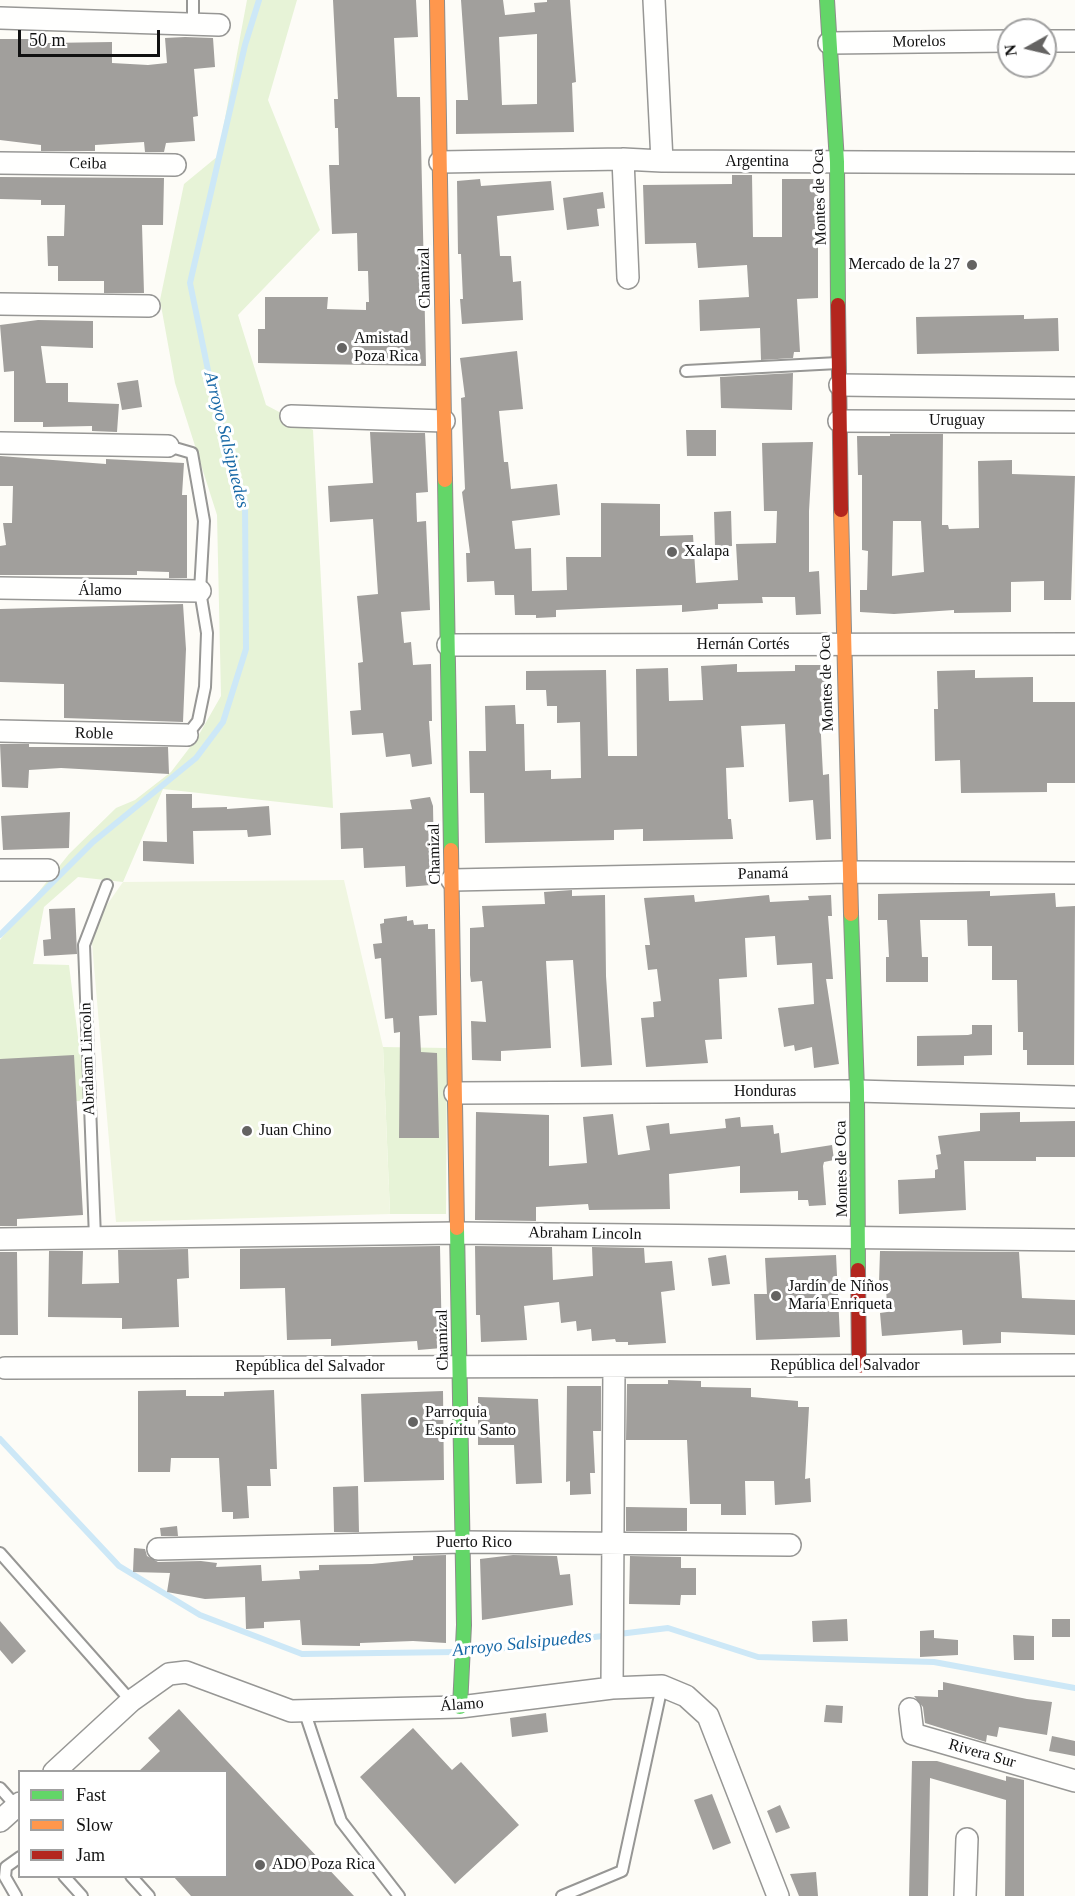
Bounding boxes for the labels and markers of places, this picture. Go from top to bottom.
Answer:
place label: Mercado de la 27 [848,255,960,275]
marker: Mercado de la 27 [965,258,979,272]
place label: Amistad Poza Rica [354,329,418,367]
marker: Amistad Poza Rica [335,341,349,355]
place label: Xalapa [684,542,729,562]
marker: Xalapa [665,545,679,559]
place label: Juan Chino [259,1121,331,1141]
marker: Juan Chino [240,1124,254,1138]
place label: Jardín de Niños María Enriqueta [788,1277,892,1315]
marker: Jardín de Niños María Enriqueta [769,1289,783,1303]
place label: Parroquia Espíritu Santo [425,1403,516,1441]
marker: Parroquia Espíritu Santo [406,1415,420,1429]
place label: ADO Poza Rica [272,1855,375,1875]
marker: ADO Poza Rica [253,1858,267,1872]

